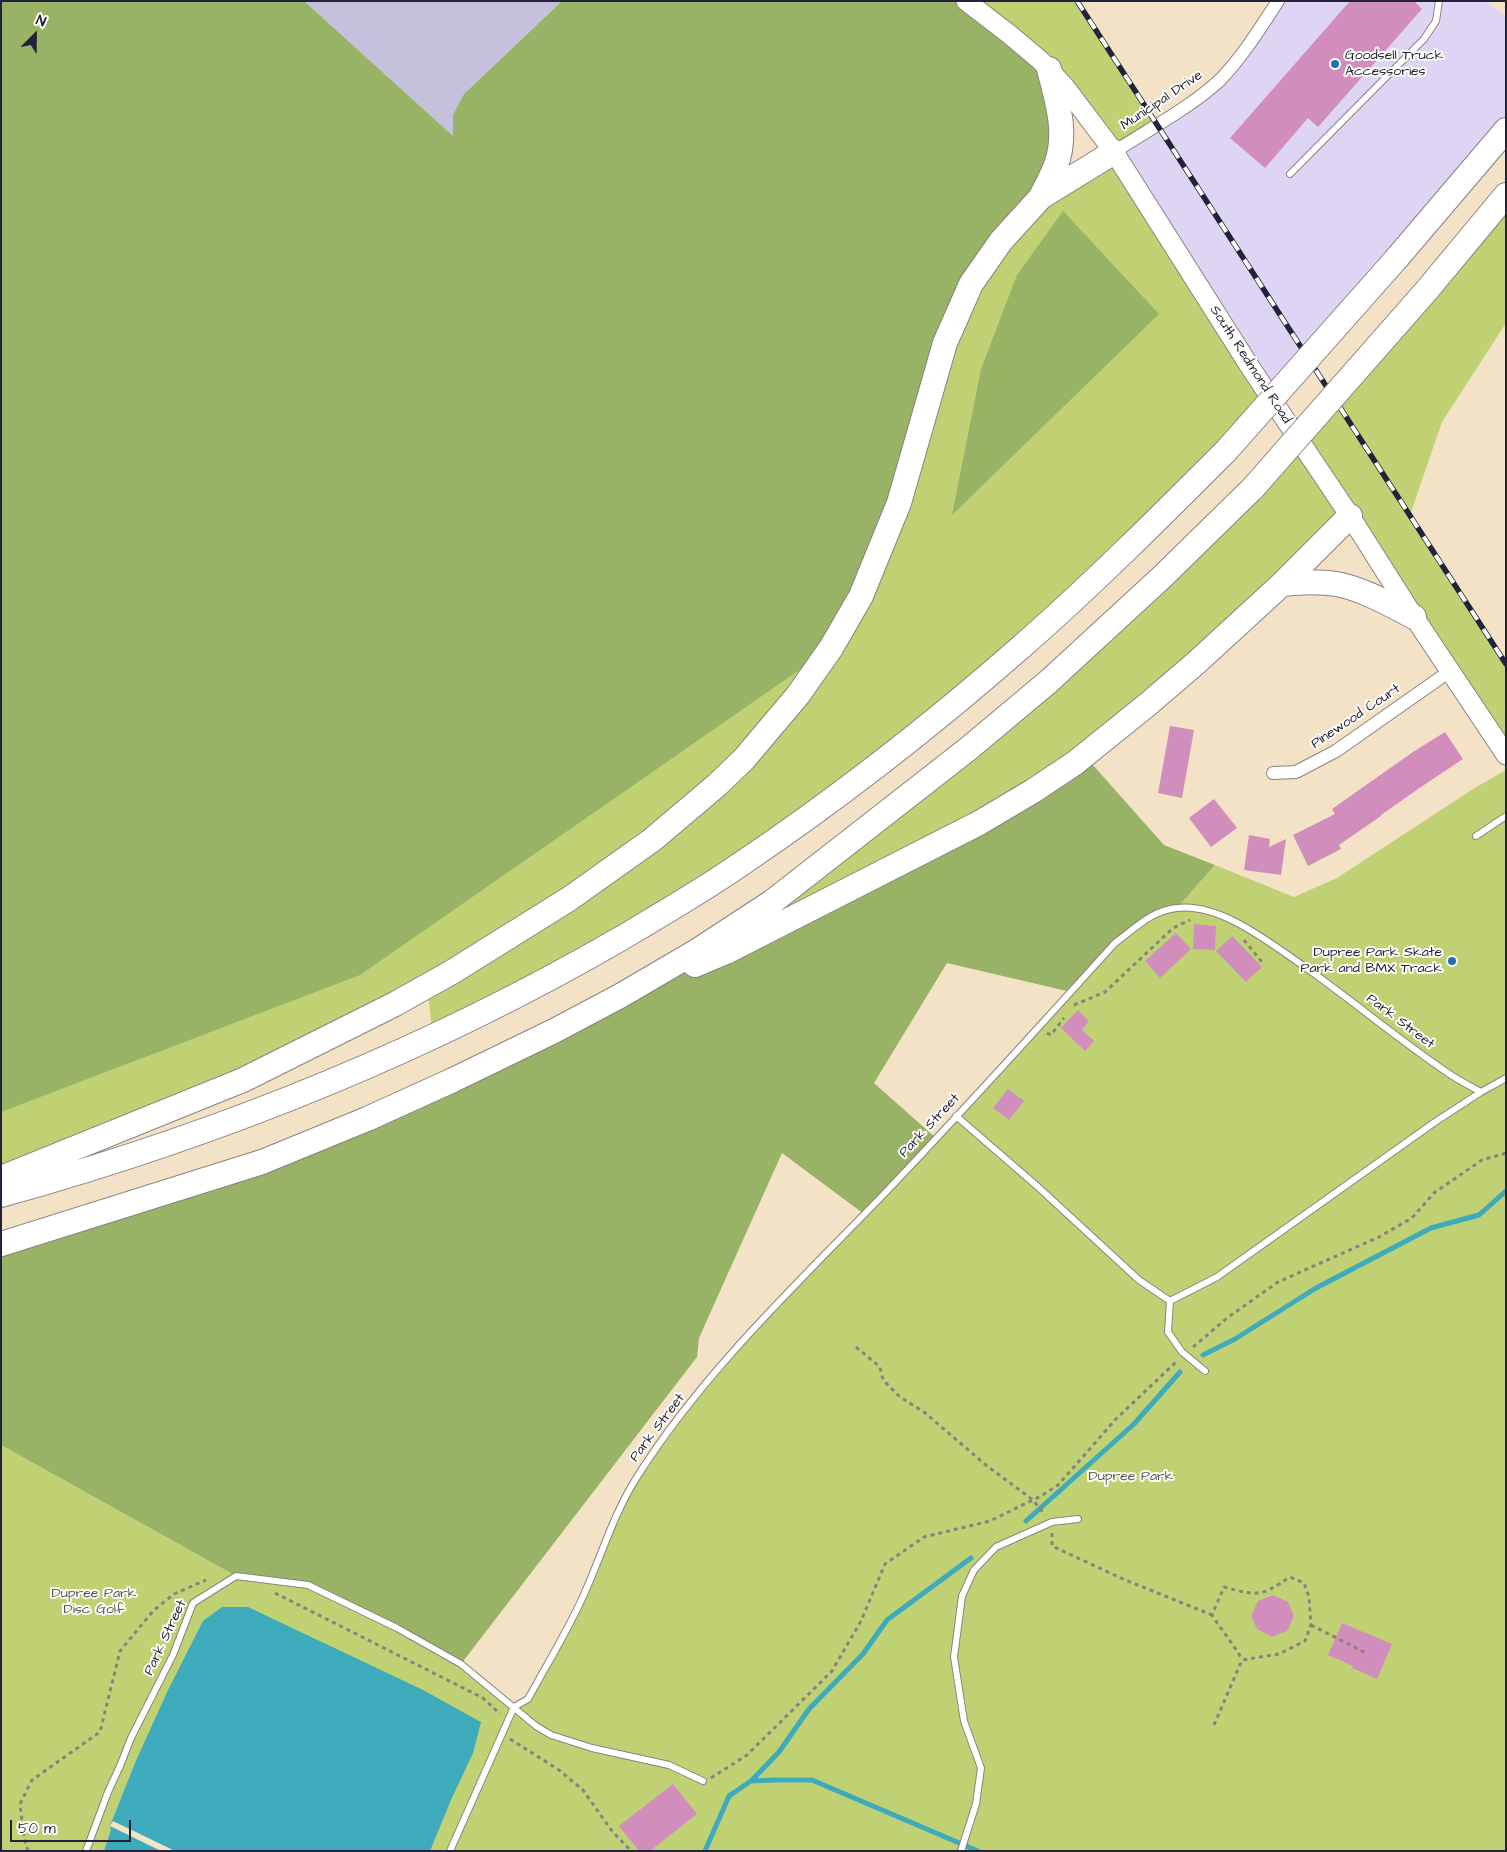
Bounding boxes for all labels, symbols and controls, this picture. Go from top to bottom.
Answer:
north arrow [10,10,60,60]
text: N [33,10,49,32]
place label: Goodsell Truck Accessories [1345,48,1443,80]
marker: Goodsell Truck Accessories [1329,58,1341,70]
street label: Municipal Drive [1118,67,1206,135]
street label: South Redmond Road [1205,303,1295,427]
street label: Pinewood Court [1308,681,1404,753]
place label: Dupree Park Skate Park and BMX Track [1301,945,1442,978]
marker: Dupree Park Skate Park and BMX Track [1446,955,1458,967]
street label: Park Street [1363,991,1437,1053]
street label: Park Street [896,1091,964,1161]
street label: Park Street [627,1391,689,1465]
park label: Dupree Park [1089,1469,1173,1485]
park label: Dupree Park Disc Golf [52,1586,136,1618]
street label: Park Street [141,1598,191,1678]
scale bar [12,1810,134,1842]
text: 50 m [18,1818,56,1839]

